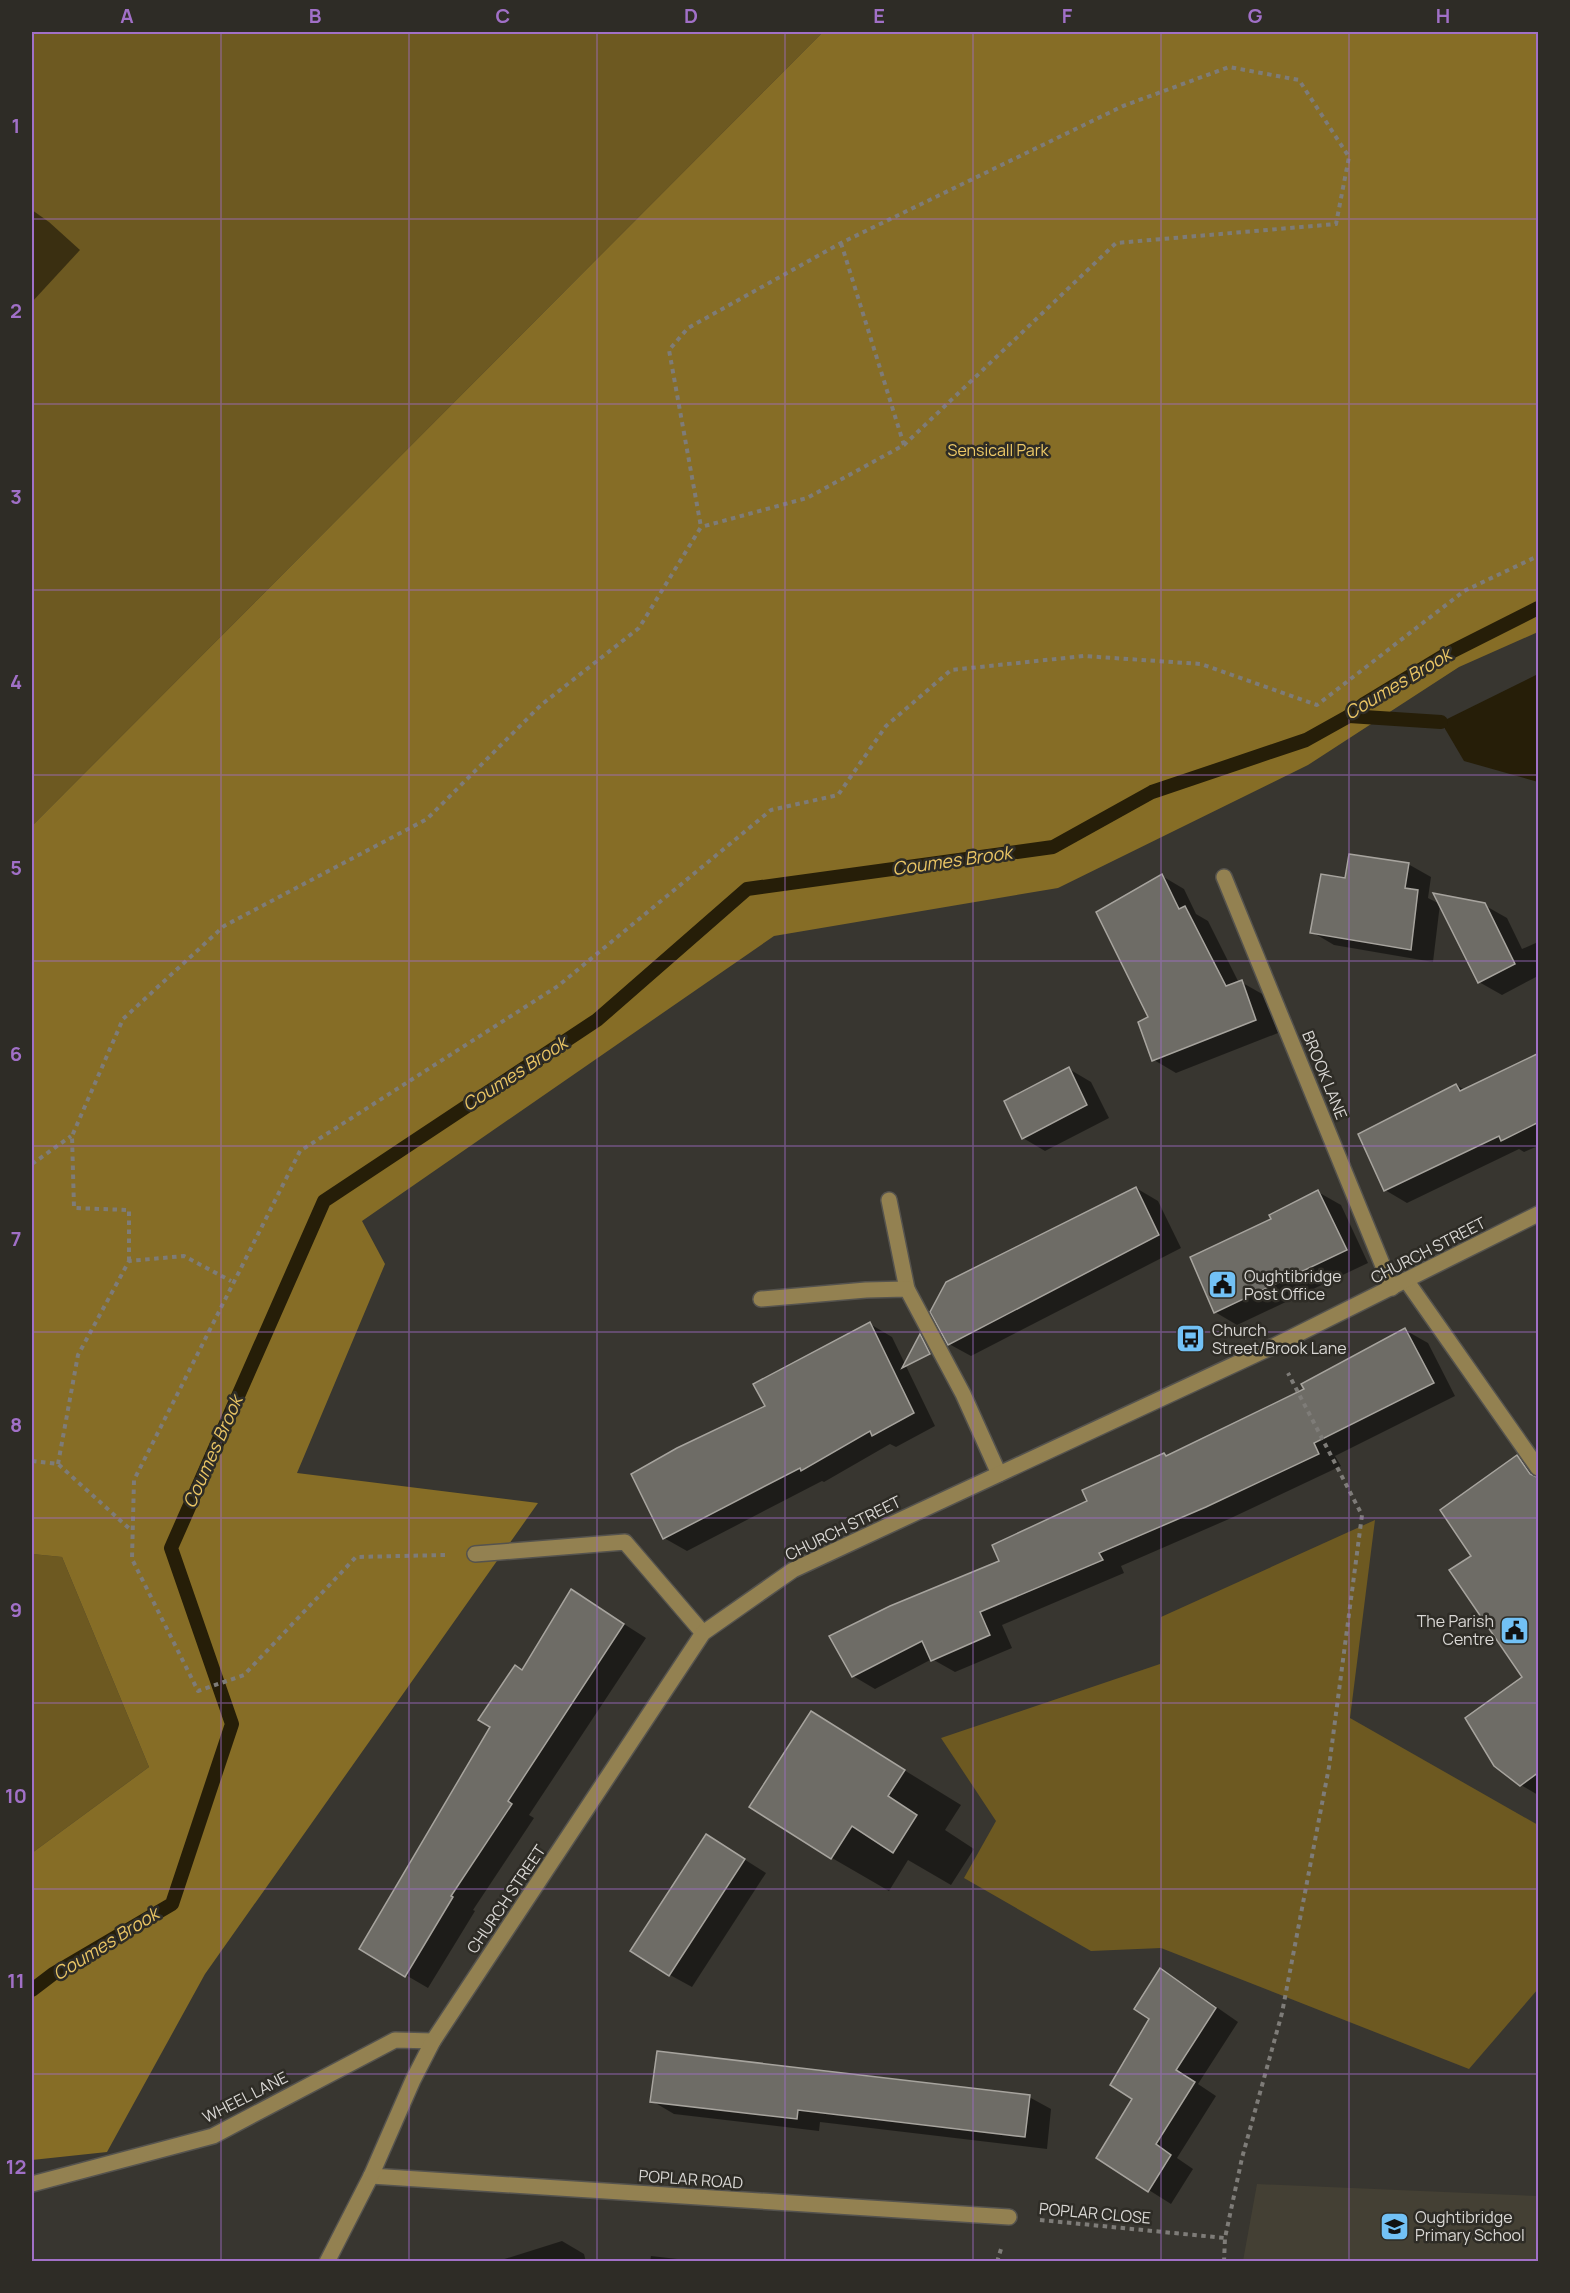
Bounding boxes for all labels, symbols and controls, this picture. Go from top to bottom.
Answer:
text: A [120,2,134,29]
text: B [309,2,322,29]
text: C [496,2,510,29]
text: D [684,2,698,29]
text: E [873,2,885,29]
text: F [1062,2,1073,29]
text: G [1248,2,1263,29]
text: H [1436,2,1450,29]
text: 1 [12,112,20,139]
text: 2 [10,297,22,324]
park label: Sensicall Park [948,439,1049,461]
text: 3 [10,483,22,510]
water label: Coumes Brook [1340,640,1458,724]
text: 4 [10,668,22,695]
water label: Coumes Brook [890,839,1016,880]
text: 5 [10,854,22,881]
street label: BROOK LANE [1297,1027,1353,1123]
water label: Coumes Brook [457,1029,574,1116]
text: 6 [10,1040,22,1067]
street label: CHURCH STREET [1367,1211,1490,1289]
text: 7 [11,1225,21,1252]
place label: Oughtibridge Post Office [1244,1265,1341,1305]
public building icon: Oughtibridge Post Office [1207,1269,1239,1301]
place label: Church Street/Brook Lane [1212,1319,1347,1359]
bus stop icon: Church Street/Brook Lane [1175,1323,1207,1355]
water label: Coumes Brook [177,1389,249,1512]
text: 8 [10,1411,22,1438]
street label: CHURCH STREET [781,1490,905,1566]
text: 9 [10,1596,22,1623]
place label: The Parish Centre [1417,1610,1494,1650]
public building icon: The Parish Centre [1499,1614,1531,1646]
text: 10 [5,1782,27,1809]
street label: CHURCH STREET [462,1840,551,1958]
water label: Coumes Brook [48,1899,166,1985]
text: 11 [7,1967,25,1994]
street label: WHEEL LANE [199,2066,291,2128]
text: 12 [6,2153,26,2180]
street label: POPLAR ROAD [638,2164,744,2194]
street label: POPLAR CLOSE [1038,2197,1152,2229]
place label: Oughtibridge Primary School [1415,2206,1525,2246]
school or university icon: Oughtibridge Primary School [1378,2210,1410,2242]

